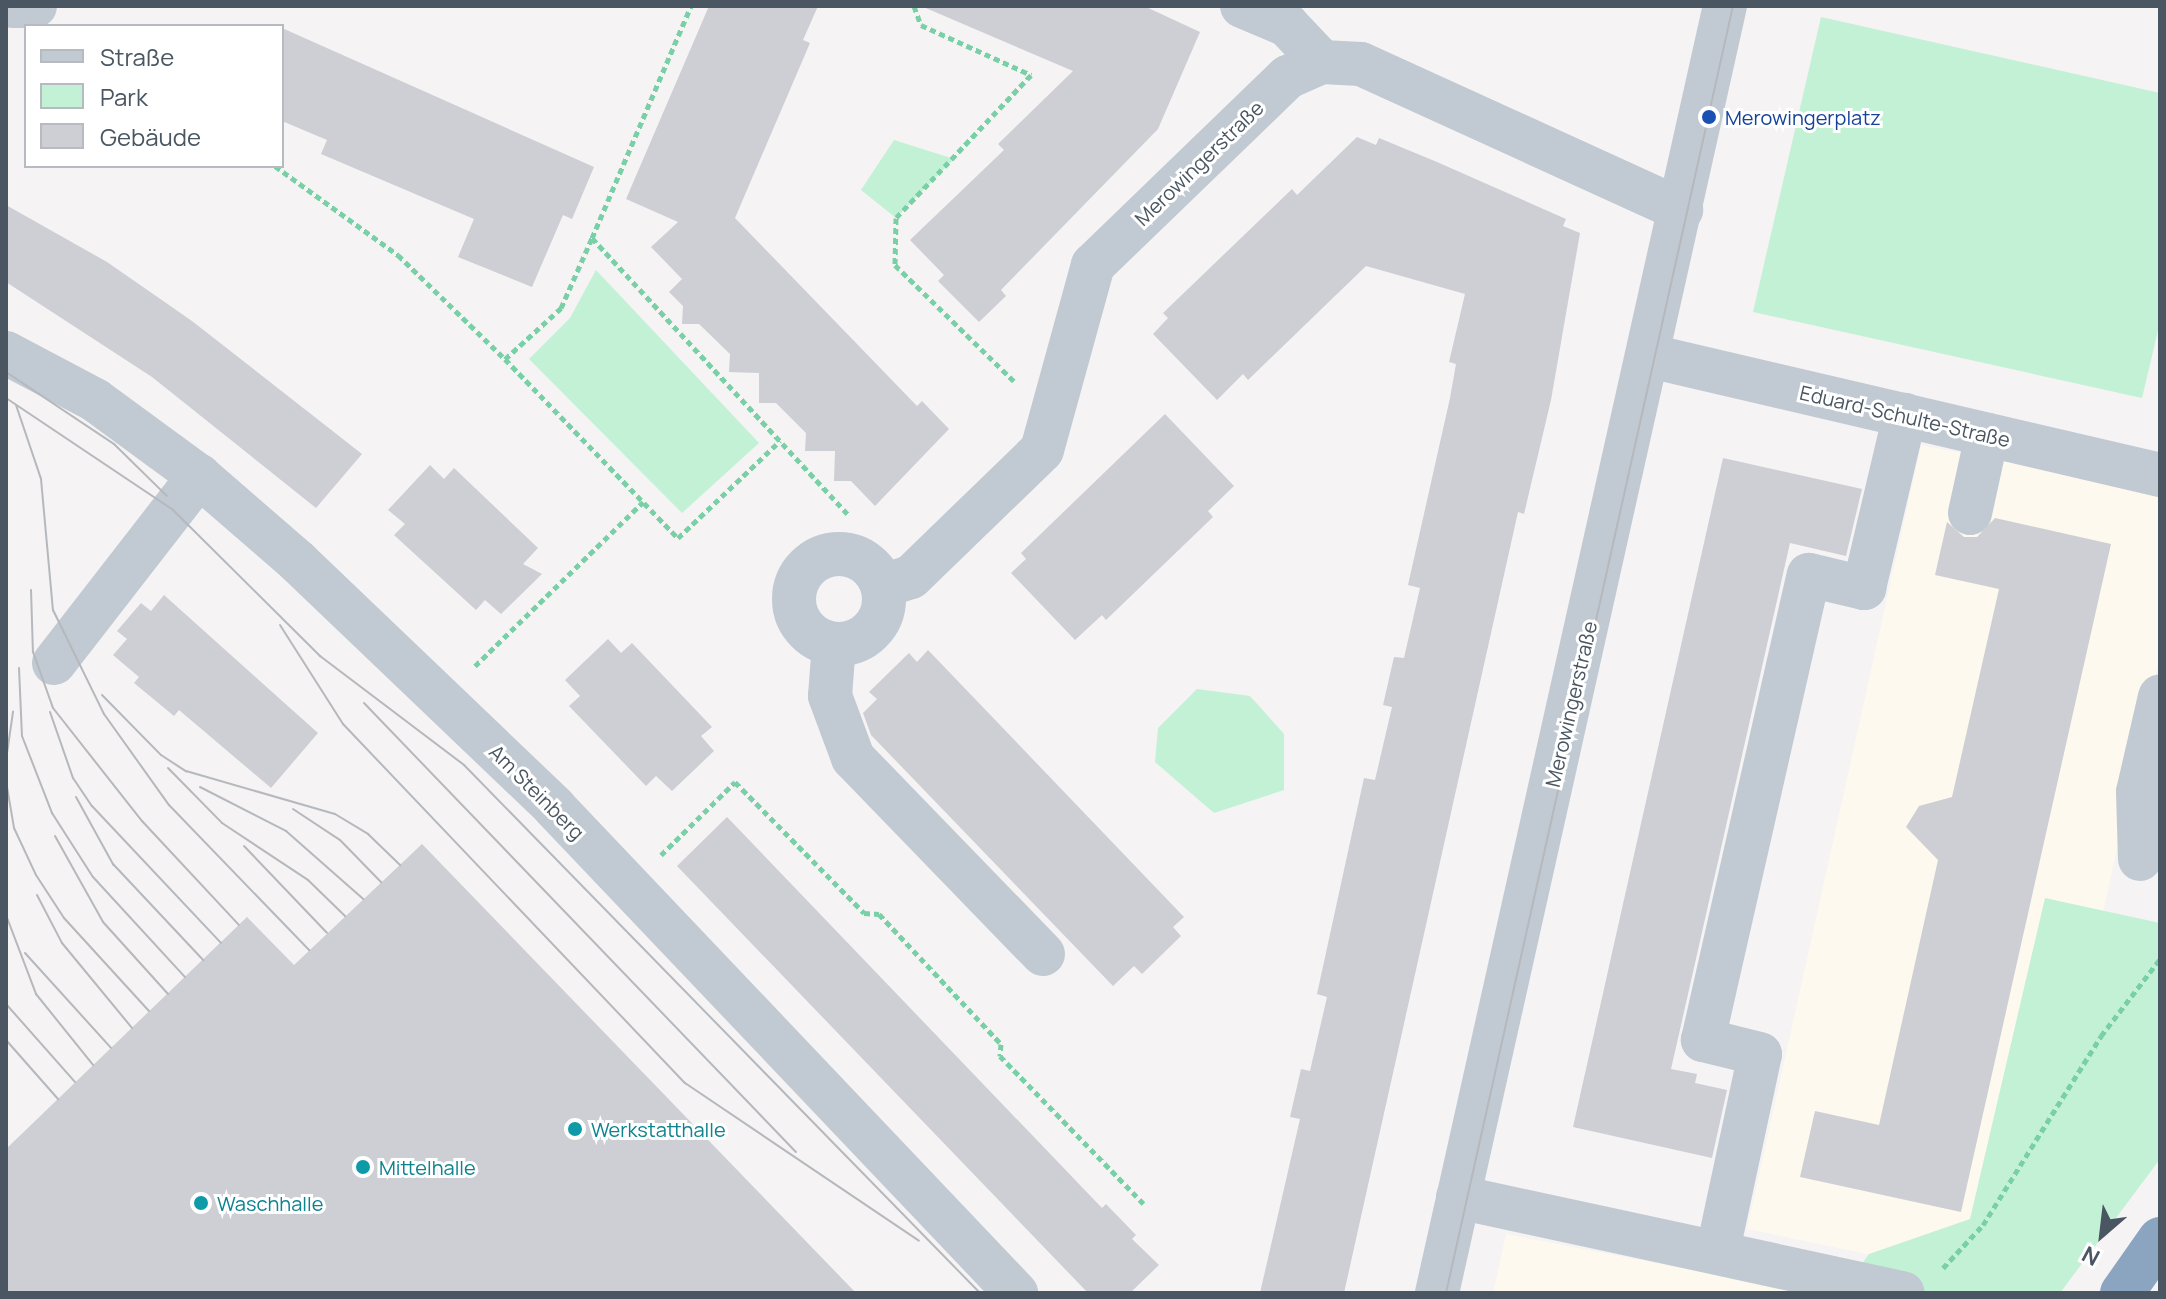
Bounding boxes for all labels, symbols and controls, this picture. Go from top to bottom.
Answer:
legend [24,24,284,168]
text: Straße [100,40,174,73]
text: Park [100,80,148,113]
street label: Merowingerstraße [1130,96,1268,230]
place label: Merowingerplatz [1725,105,1881,129]
marker: Merowingerplatz [1700,108,1718,126]
text: Gebäude [100,120,201,153]
street label: Eduard-Schulte-Straße [1798,380,2012,452]
street label: Merowingerstraße [1540,619,1602,789]
street label: Am Steinberg [485,740,589,844]
place label: Werkstatthalle [591,1117,726,1141]
marker: Werkstatthalle [566,1120,584,1138]
place label: Mittelhalle [379,1155,476,1179]
marker: Mittelhalle [354,1158,372,1176]
place label: Waschhalle [217,1191,323,1215]
marker: Waschhalle [192,1194,210,1212]
north arrow [2062,1195,2142,1275]
text: N [2077,1239,2105,1273]

